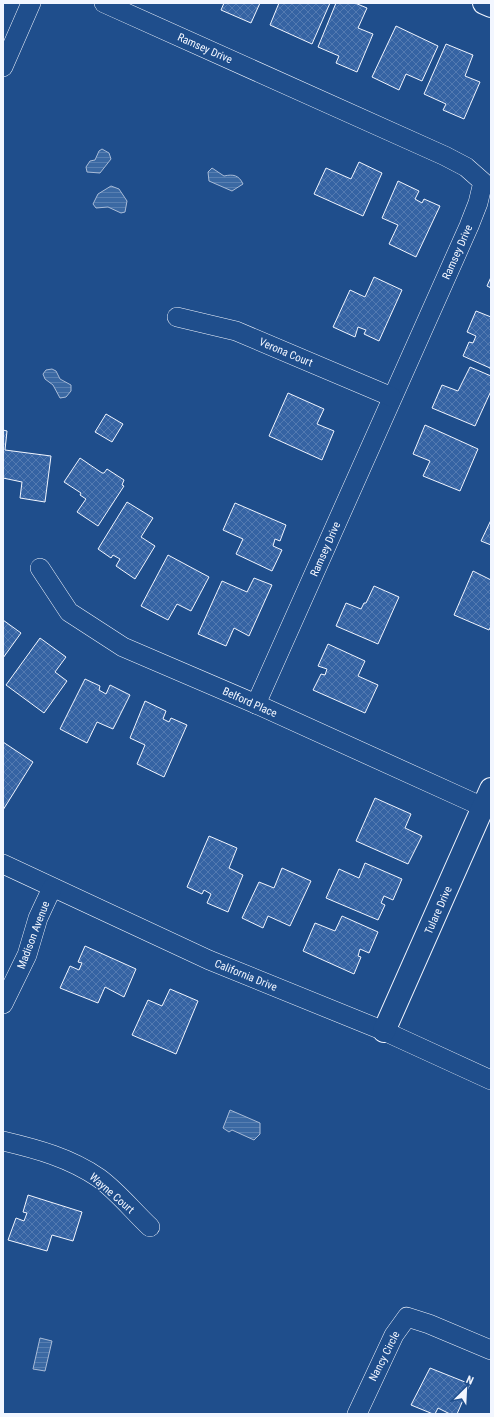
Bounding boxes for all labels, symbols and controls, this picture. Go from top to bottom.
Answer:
street label: Ramsey Drive [175,31,234,66]
street label: Ramsey Drive [440,223,475,282]
street label: Verona Court [257,335,315,370]
street label: Ramsey Drive [308,520,343,579]
street label: Belford Place [221,685,279,720]
street label: Tulare Drive [422,884,455,936]
street label: Madison Avenue [15,899,52,971]
street label: California Drive [213,957,279,994]
street label: Wayne Court [87,1170,137,1216]
street label: Nancy Circle [366,1329,403,1383]
north arrow [446,1369,486,1409]
text: N [464,1373,476,1388]

